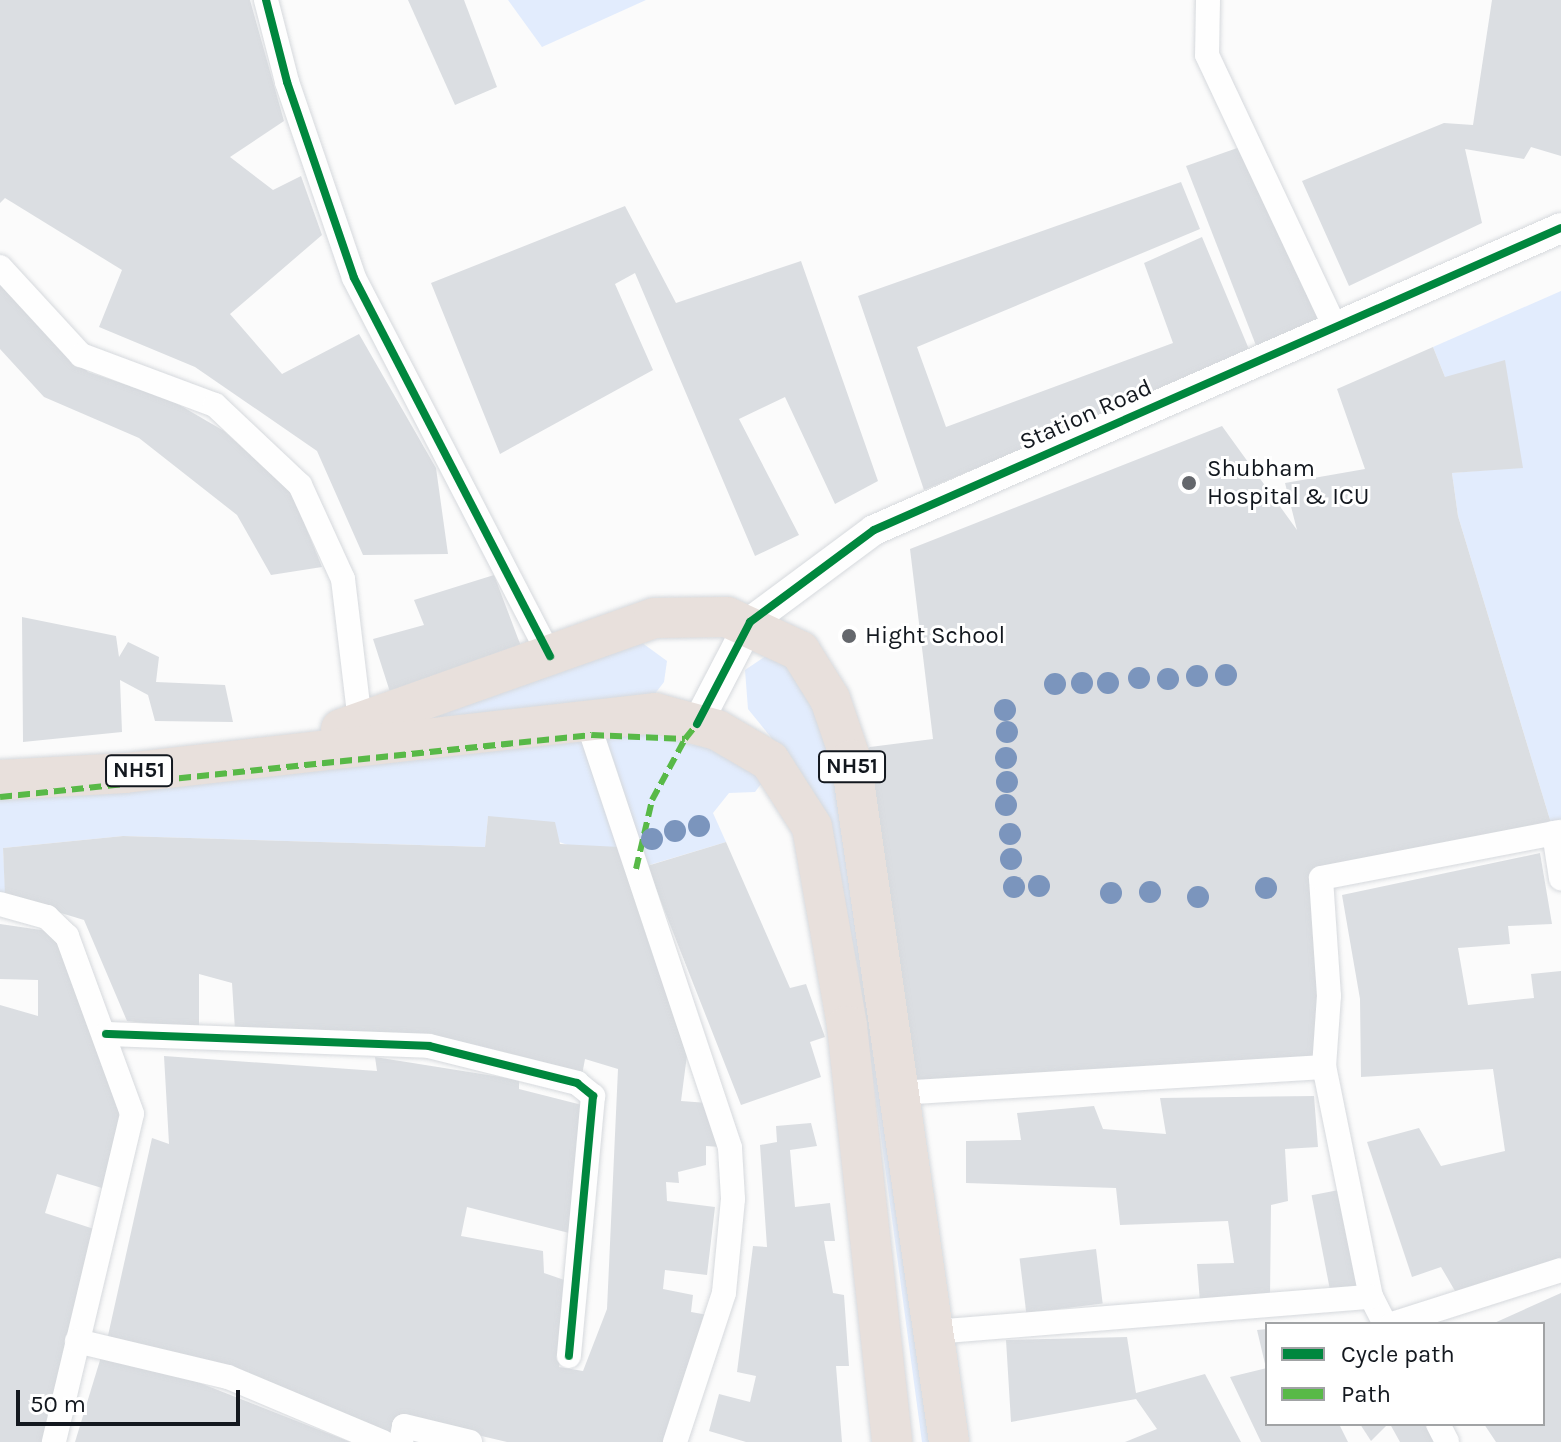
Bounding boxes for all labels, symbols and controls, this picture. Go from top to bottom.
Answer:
street label: Station Road [1016,373,1156,457]
place label: Shubham Hospital & ICU [1207,455,1369,511]
marker: Shubham Hospital & ICU [1178,472,1200,494]
place label: Hight School [865,622,1005,650]
marker: Hight School [840,627,858,645]
road number: NH51 [818,749,886,785]
road number: NH51 [105,753,173,789]
legend [1265,1322,1545,1426]
text: Cycle path [1341,1340,1455,1368]
scale bar [20,1374,244,1424]
text: Path [1341,1380,1391,1408]
text: 50 m [30,1390,86,1418]

